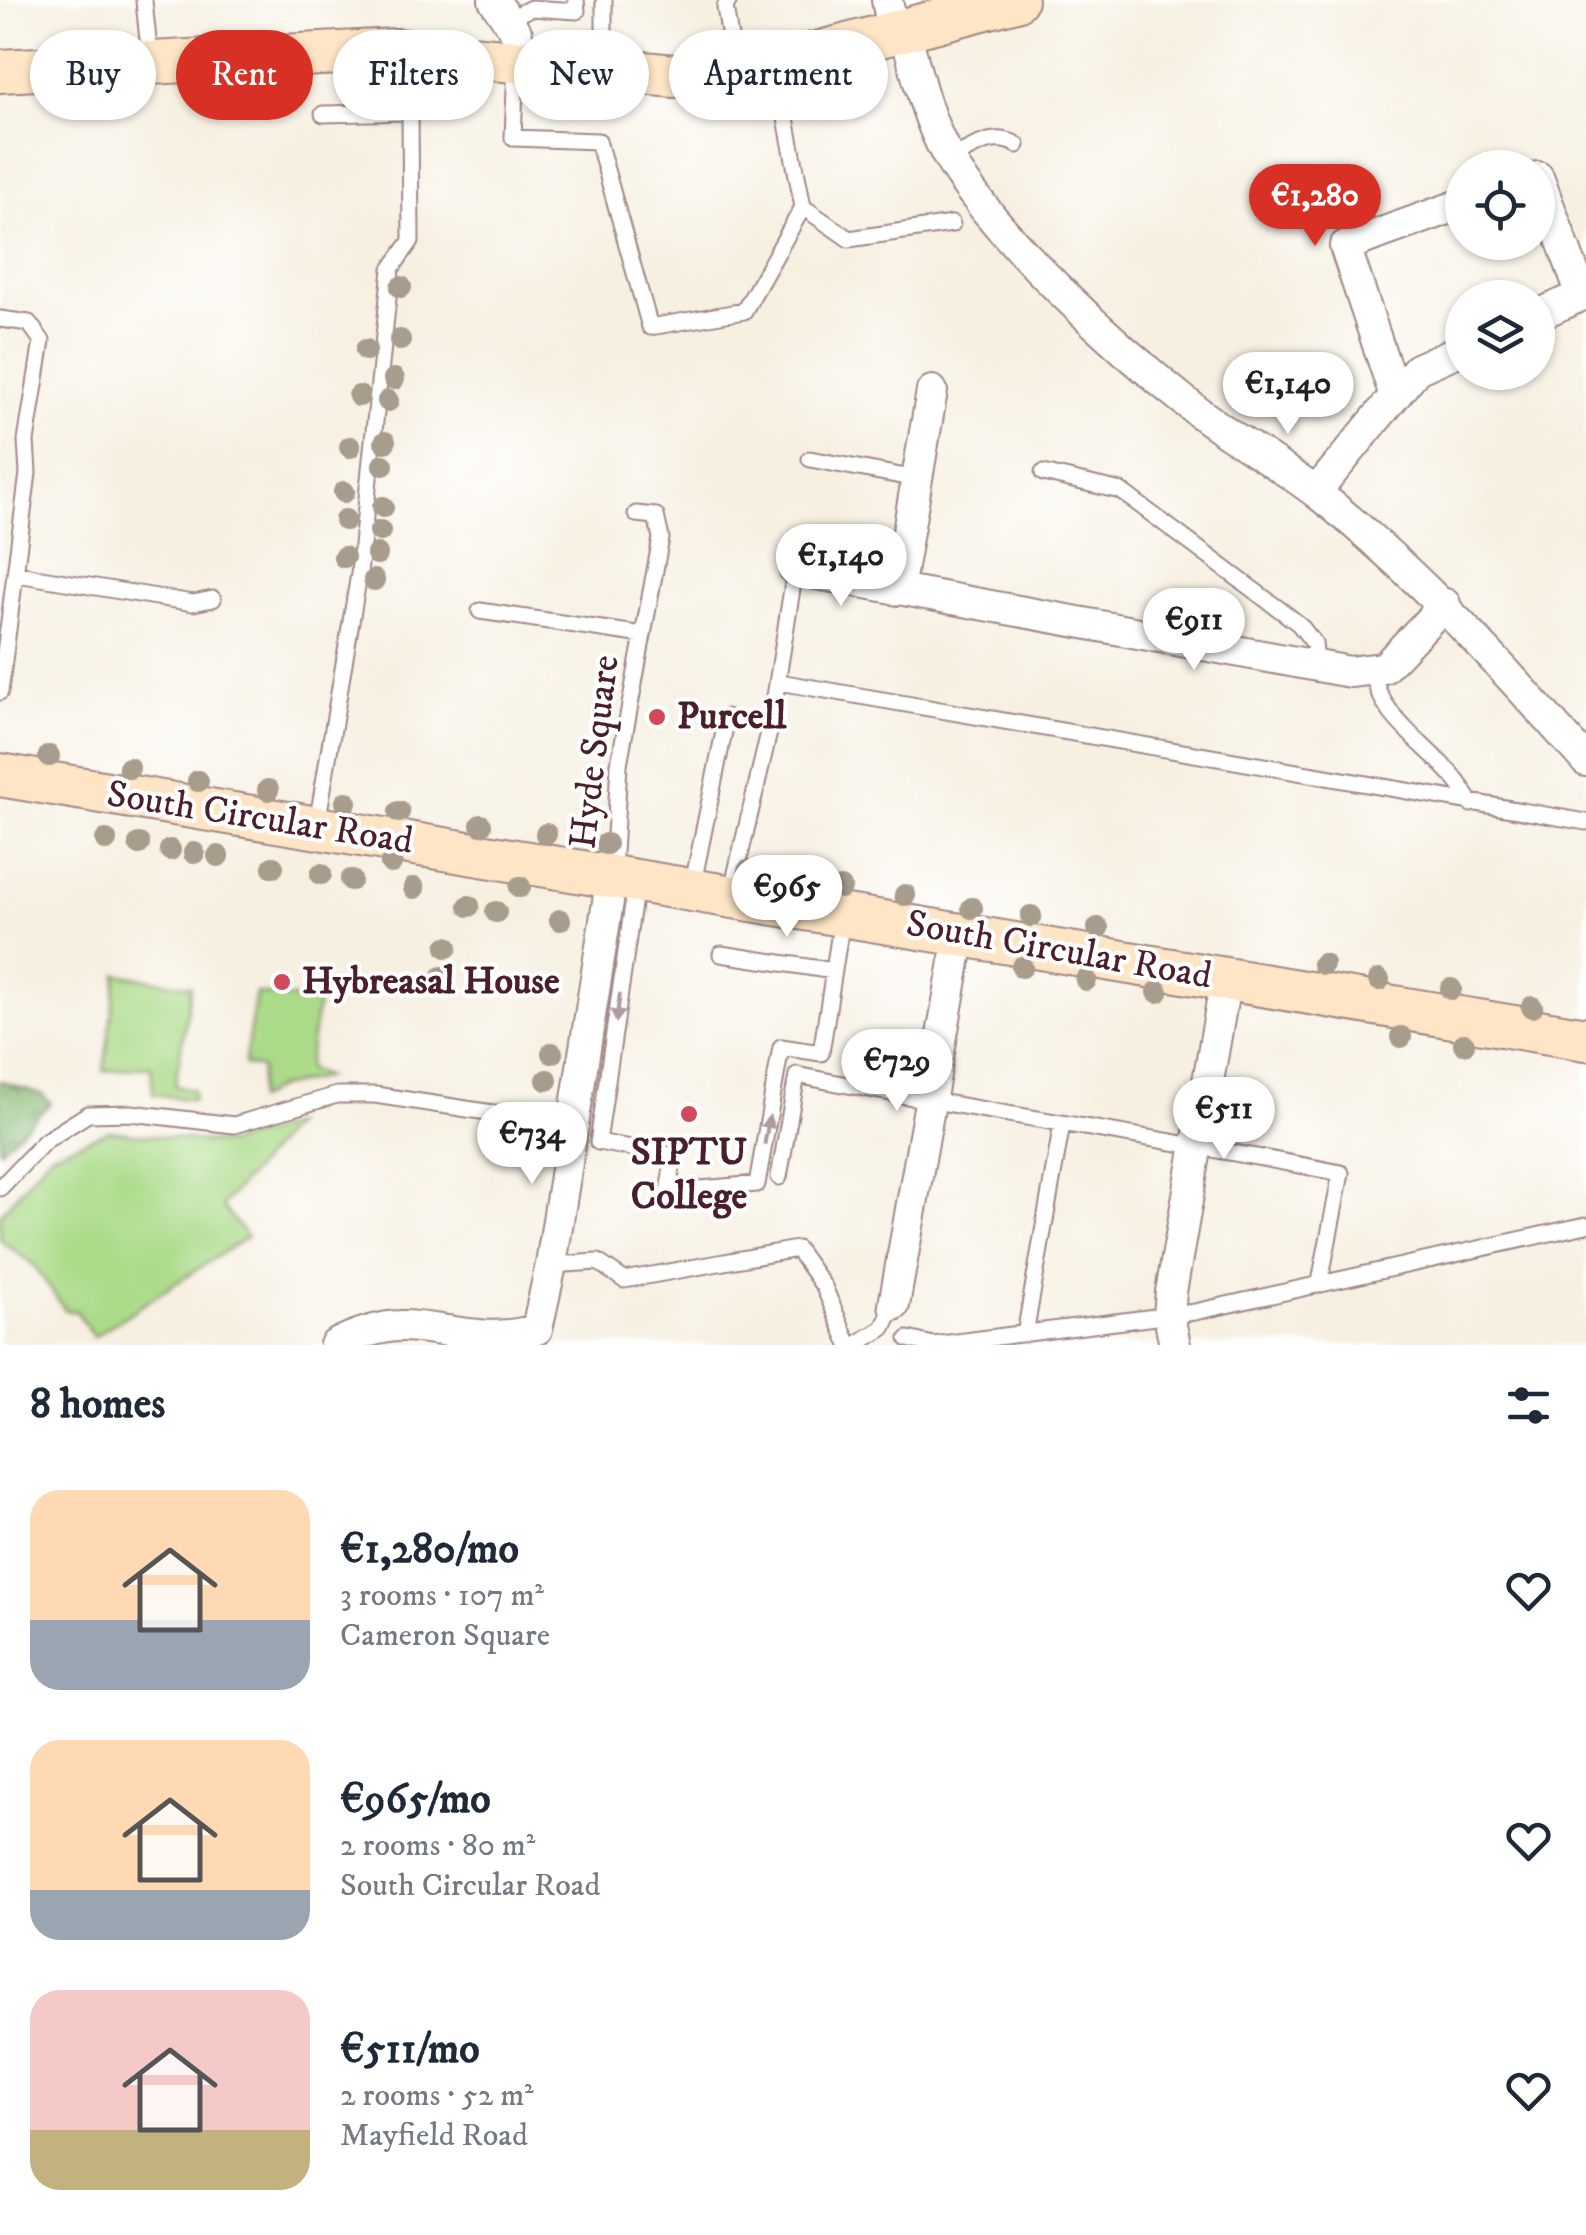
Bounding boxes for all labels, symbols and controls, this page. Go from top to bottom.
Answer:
chip: Buy [30,30,156,120]
chip: Rent [176,30,313,120]
chip: Filters [333,30,494,120]
chip: New [514,30,649,120]
chip: Apartment [669,30,888,120]
map controls [1445,150,1555,390]
button: locate [1445,150,1555,260]
pin: €1,280 [1234,164,1396,249]
text: €1,280 [1271,176,1359,216]
button: layers [1445,280,1555,390]
pin: €1,140 [1207,352,1369,437]
text: €1,140 [1245,364,1331,404]
pin: €1,140 [760,524,922,609]
text: €1,140 [798,536,884,576]
pin: €911 [1135,588,1253,673]
text: €911 [1165,600,1223,640]
street label: Hyde Square [559,652,631,852]
place label: Purcell [677,693,787,741]
marker: Purcell [646,706,668,728]
street label: South Circular Road [104,770,416,866]
pin: €965 [728,855,846,940]
text: €965 [753,867,821,907]
street label: South Circular Road [903,900,1215,1000]
place label: Hybreasal House [302,958,560,1006]
marker: Hybreasal House [271,971,293,993]
one-way arrow [609,993,625,1025]
pin: €729 [838,1029,956,1114]
text: €729 [863,1041,931,1081]
pin: €511 [1165,1077,1283,1162]
text: €511 [1195,1089,1253,1129]
pin: €734 [473,1102,591,1187]
marker: SIPTU College [678,1103,700,1125]
text: €734 [499,1114,565,1154]
one-way arrow [760,1114,775,1145]
place label: SIPTU College [631,1129,747,1221]
icon: filters [1501,1378,1556,1433]
text: 8 homes [30,1379,165,1431]
text: €1,280/mo [340,1524,519,1576]
icon: home [110,1530,230,1650]
icon: heart [1501,1563,1556,1618]
text: 3 rooms · 107 m² [340,1576,544,1616]
text: Cameron Square [340,1616,550,1656]
text: €965/mo [340,1774,491,1826]
icon: home [110,1780,230,1900]
icon: heart [1501,1813,1556,1868]
text: 2 rooms · 80 m² [340,1826,535,1866]
text: South Circular Road [340,1866,600,1906]
text: €511/mo [340,2024,480,2076]
icon: home [110,2030,230,2150]
icon: heart [1501,2063,1556,2118]
text: 2 rooms · 52 m² [340,2076,534,2116]
text: Mayfield Road [340,2116,528,2156]

